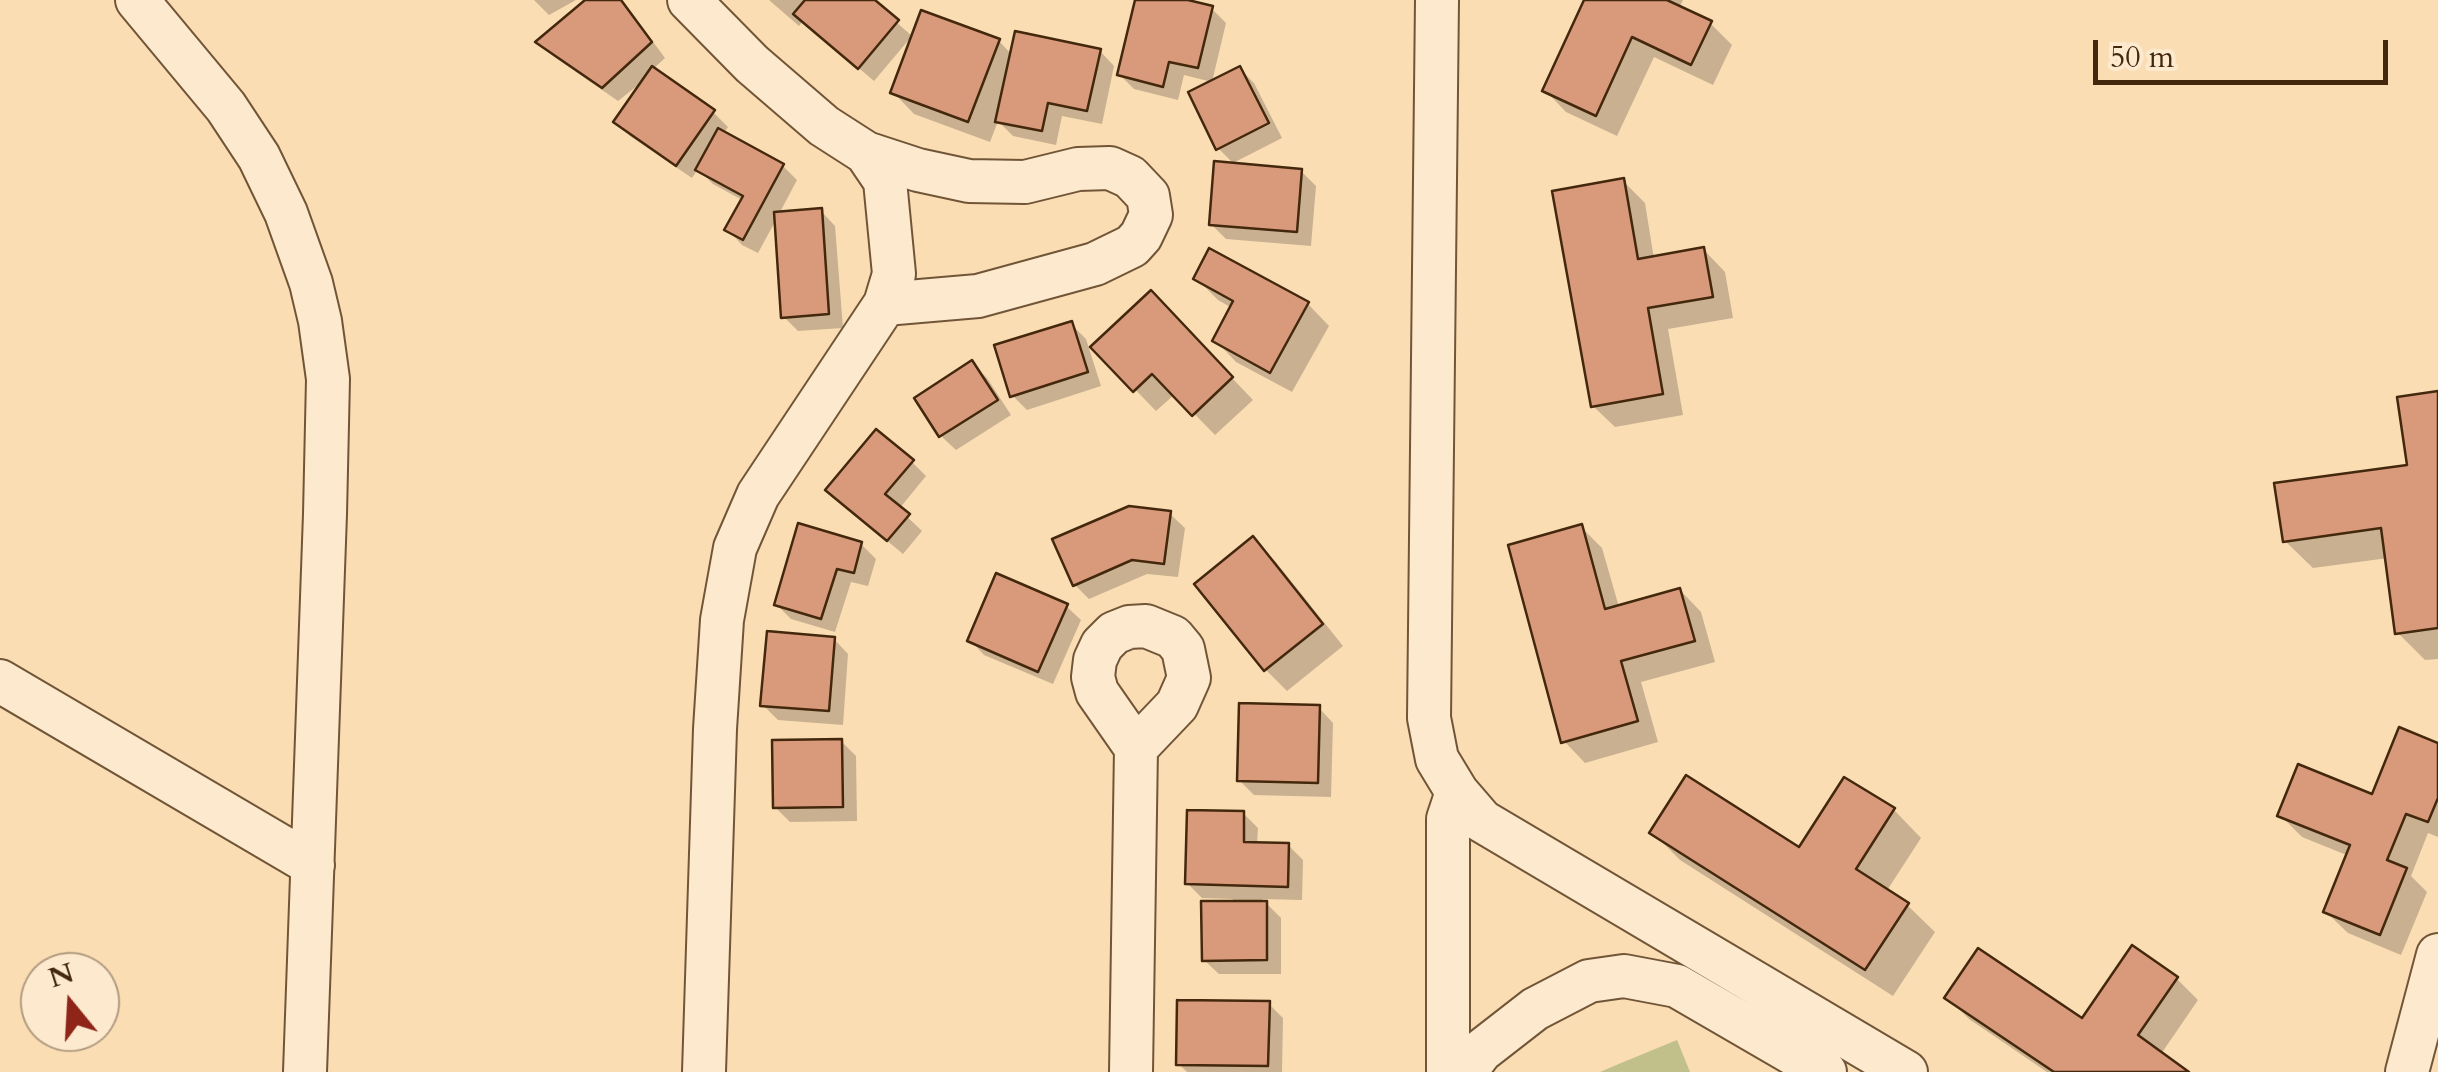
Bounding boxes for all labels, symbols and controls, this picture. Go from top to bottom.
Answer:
scale bar [2098,20,2393,82]
text: 50 m [2110,37,2174,78]
north arrow [20,952,120,1052]
text: N [44,954,79,997]

